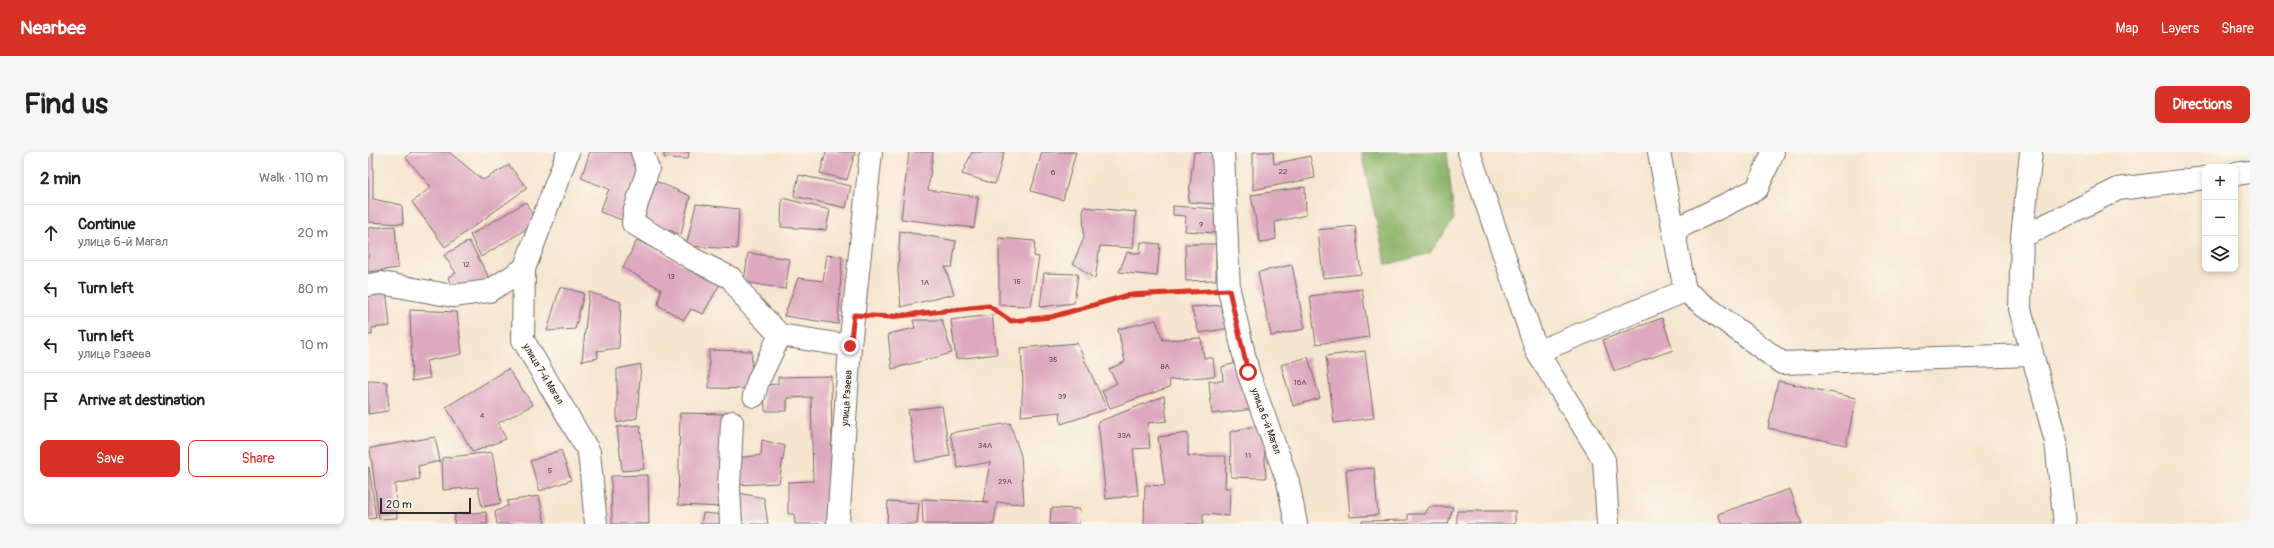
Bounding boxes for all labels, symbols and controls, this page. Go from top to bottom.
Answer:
text: Nearbee [20,16,86,40]
text: Map [2116,20,2139,37]
text: Layers [2161,20,2199,37]
text: Share [2221,20,2254,37]
button: Directions [2155,86,2250,123]
text: Find us [24,87,108,122]
map controls [2202,164,2238,272]
button: + [2202,164,2238,200]
house number: 22 [1279,167,1288,176]
text: 2 min [40,168,81,189]
house number: 6 [1051,168,1056,177]
text: Walk · 110 m [259,170,328,186]
button: − [2202,200,2238,236]
text: Continue [78,215,136,234]
house number: 9 [1199,220,1203,229]
icon: ahead [40,222,62,244]
text: 20 m [297,225,328,241]
text: улица 6-й Магал [78,234,168,250]
button: layers [2202,236,2238,272]
house number: 12 [462,260,470,269]
house number: 13 [667,272,675,281]
house number: 15 [1013,277,1021,286]
icon: left [40,278,62,300]
house number: 1А [921,278,929,287]
text: Turn left [78,279,134,298]
text: 80 m [298,281,328,297]
text: Turn left [78,327,134,346]
icon: left [40,334,62,356]
text: 10 m [300,337,328,353]
route end [841,337,859,355]
street label: улица 7-й Магал [520,341,566,407]
text: улица Рзаева [78,346,151,362]
house number: 35 [1049,355,1057,364]
house number: 8А [1160,362,1170,371]
route start [1239,363,1257,381]
street label: улица Рзаева [839,369,855,427]
house number: 16А [1294,378,1306,387]
street label: улица 6-й Магал [1248,385,1283,456]
icon: arrive [40,390,62,412]
text: Arrive at destination [78,391,205,410]
house number: 39 [1058,392,1066,401]
house number: 4 [480,411,485,420]
house number: 33А [1117,431,1131,440]
button: Save [40,440,180,477]
button: Share [188,440,328,477]
house number: 34А [978,441,992,450]
house number: 11 [1245,451,1251,460]
house number: 5 [548,466,552,475]
house number: 29А [998,477,1012,486]
scale bar [380,496,471,515]
text: 20 m [386,498,412,511]

